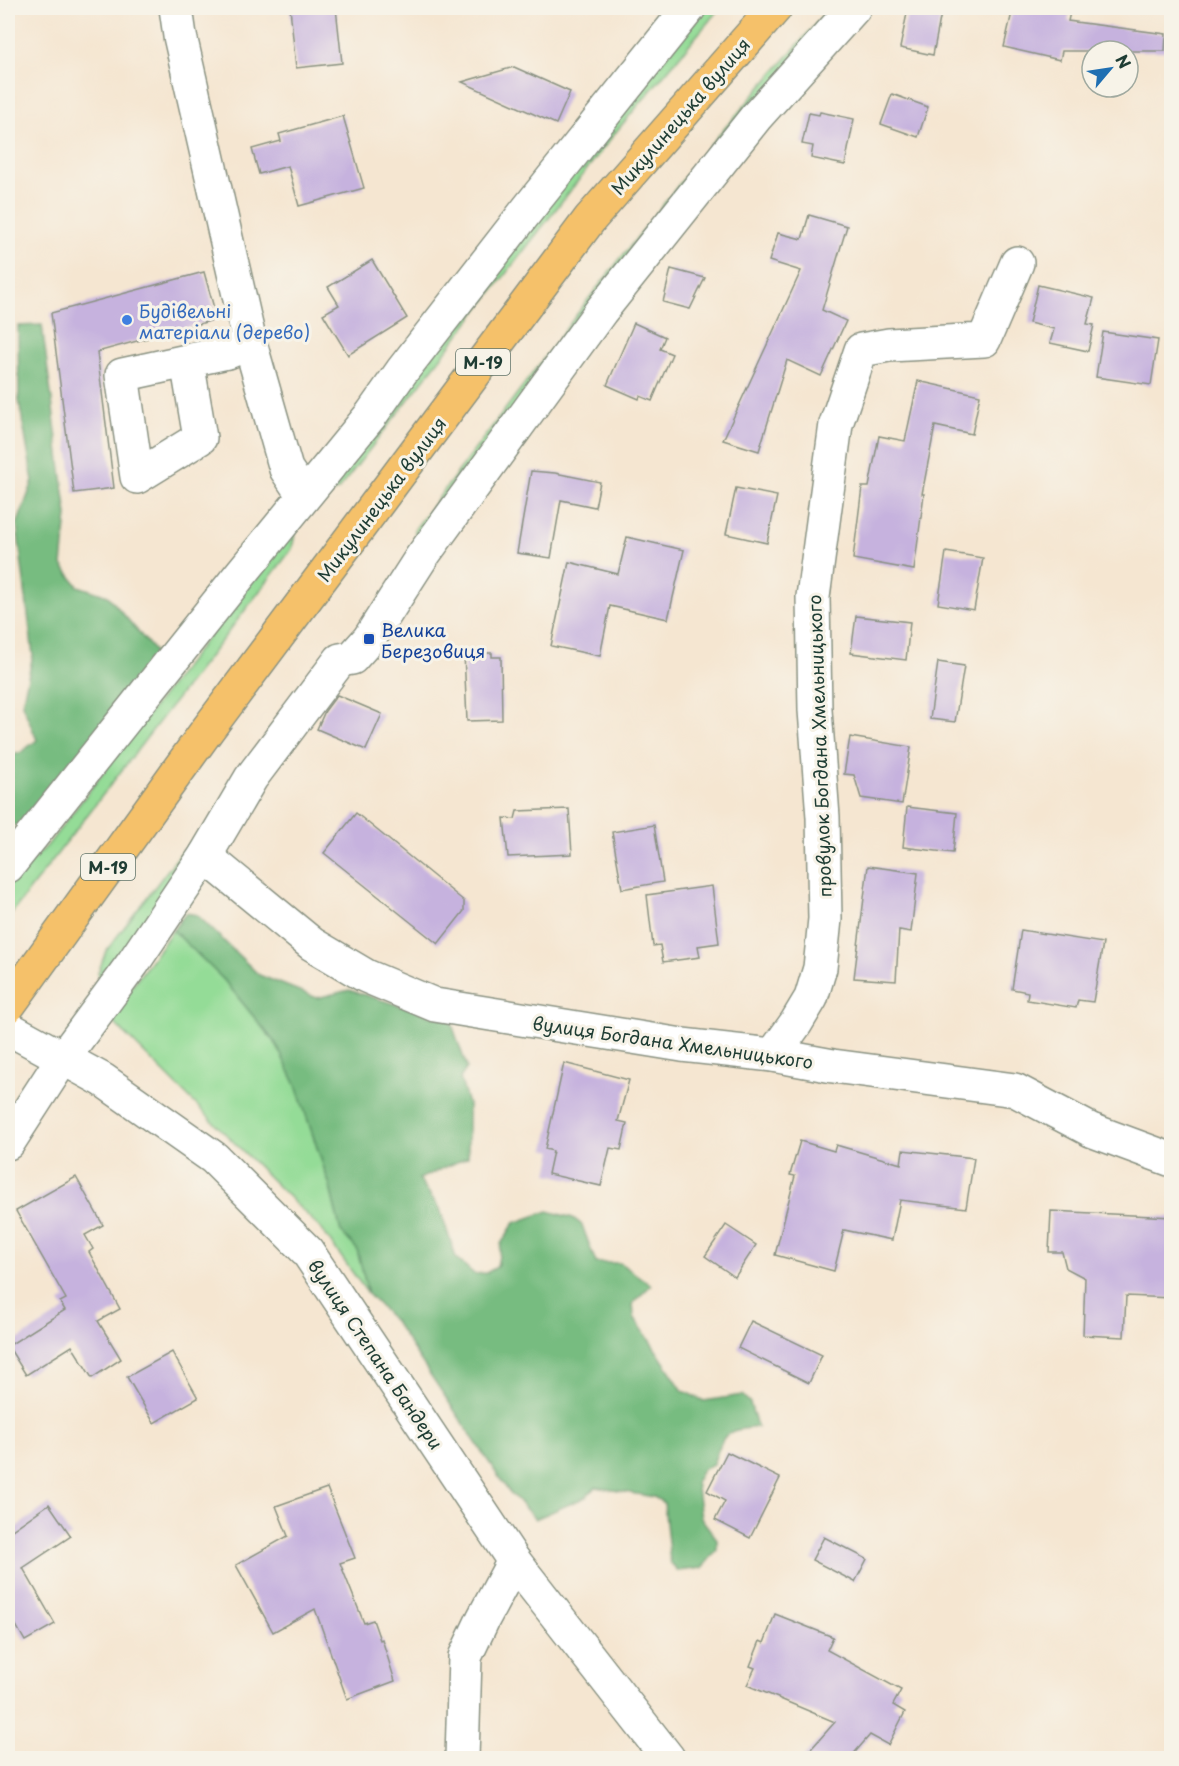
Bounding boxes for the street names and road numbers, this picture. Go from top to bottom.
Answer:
street label: Микулинецька вулиця [604,31,756,201]
road number: М-19 [456,349,510,375]
street label: Микулинецька вулиця [310,411,452,587]
street label: провулок Богдана Хмельницького [800,594,838,898]
road number: М-19 [81,854,135,880]
street label: вулиця Богдана Хмельницького [531,1009,815,1075]
street label: вулиця Степана Бандери [302,1253,450,1455]

